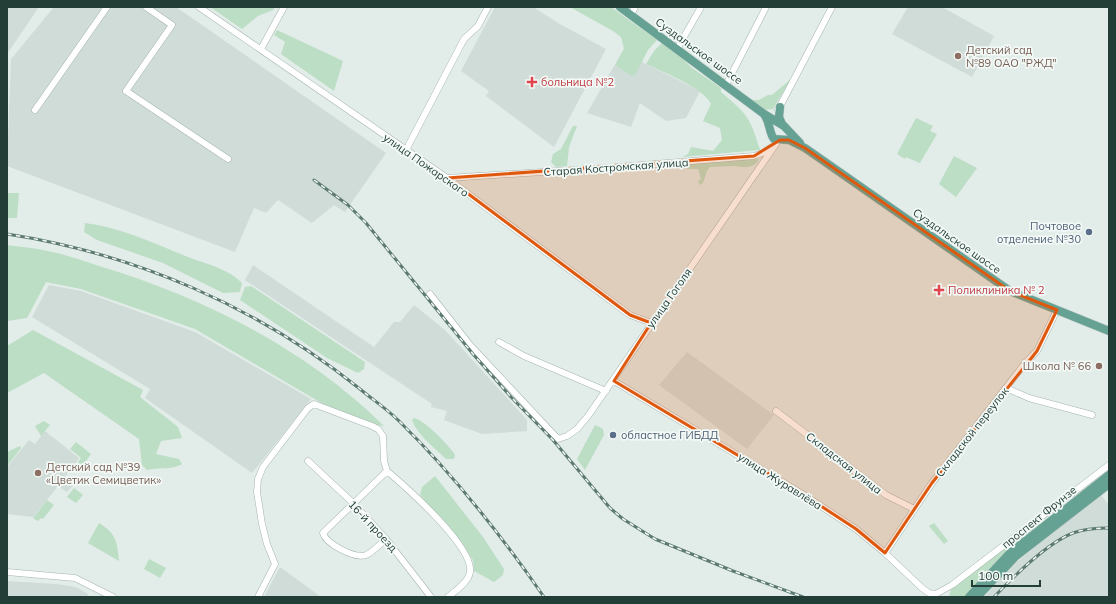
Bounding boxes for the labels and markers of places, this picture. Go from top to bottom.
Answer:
place label: Детский сад №89 ОАО "РЖД" [966,43,1057,70]
marker: Детский сад №89 ОАО "РЖД" [953,51,963,61]
place label: больница №2 [541,75,615,89]
marker: больница №2 [526,76,538,88]
place label: Почтовое отделение №30 [997,219,1081,246]
marker: Почтовое отделение №30 [1084,227,1094,237]
place label: Поликлиника № 2 [948,283,1045,297]
marker: Поликлиника № 2 [933,284,945,296]
place label: Школа № 66 [1023,359,1091,373]
marker: Школа № 66 [1094,361,1104,371]
place label: областное ГИБДД [621,428,719,442]
marker: областное ГИБДД [608,430,618,440]
place label: Детский сад №39 «Цветик Семицветик» [46,460,161,487]
marker: Детский сад №39 «Цветик Семицветик» [33,468,43,478]

